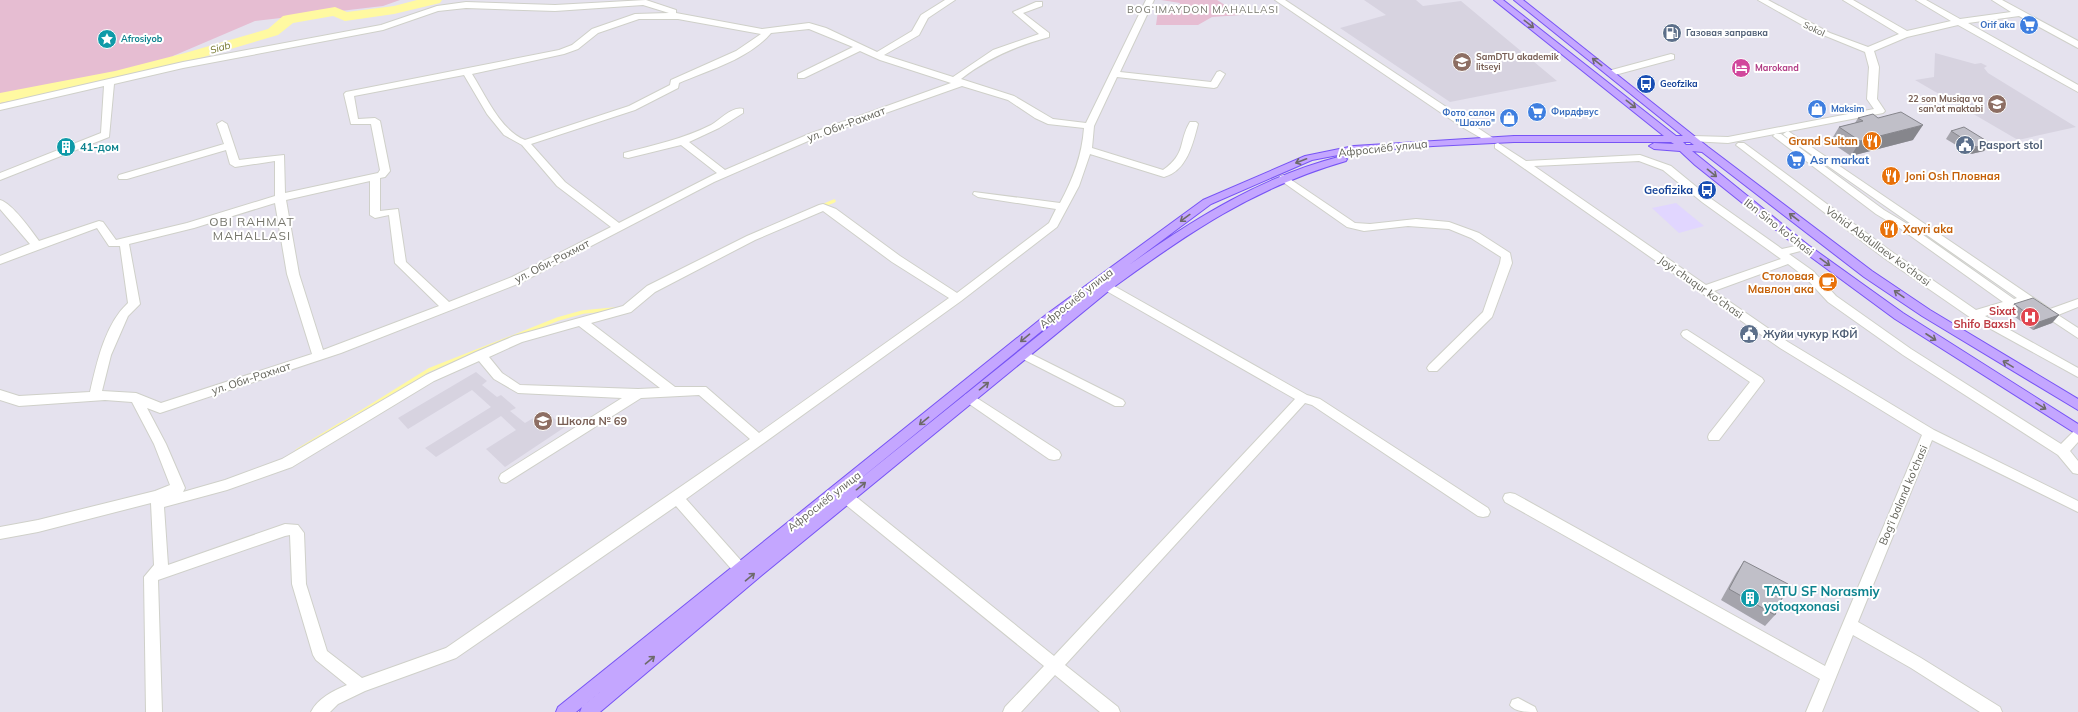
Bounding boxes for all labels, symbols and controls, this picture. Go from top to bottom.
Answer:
district label: BOG‘IMAYDON MAHALLASI [1127,3,1279,16]
supermarket icon: Orif aka [2018,14,2040,36]
one-way arrow [1523,19,1534,28]
street label: Sokol [1802,19,1827,38]
place label: Orif aka [1980,19,2015,30]
fuel station icon: Газовая заправка [1661,22,1683,44]
place label: Газовая заправка [1686,27,1768,38]
place icon: Afrosiyob [96,28,118,50]
place label: Afrosiyob [121,33,163,45]
water label: Siab [208,38,232,57]
school or university icon: SamDTU akademik litseyi [1451,51,1473,73]
place label: SamDTU akademik litseyi [1476,51,1560,73]
hotel icon: Marokand [1730,57,1752,79]
one-way arrow [1591,58,1602,67]
place label: Marokand [1755,62,1799,73]
bus stop icon: Geofzika [1635,73,1657,95]
place label: Geofzika [1660,78,1698,89]
place label: 22 son Musiqa va san'at maktabi [1908,93,1983,114]
school or university icon: 22 son Musiqa va san'at maktabi [1986,93,2008,115]
shop icon: Maksim [1806,98,1828,120]
one-way arrow [1625,100,1636,109]
supermarket icon: Фирдфвус [1526,101,1548,123]
street label: ул. Оби-Рахмат [805,103,887,145]
place label: Maksim [1831,103,1864,114]
place label: Фирдфвус [1551,106,1599,118]
place label: Фото салон "Шахло" [1442,107,1495,128]
shop icon: Фото салон "Шахло" [1498,107,1520,129]
restaurant icon: Grand Sultan [1861,130,1883,152]
place label: Grand Sultan [1788,134,1858,148]
public building icon: Pasport stol [1954,134,1976,156]
building icon: 41-дом [55,136,77,158]
street label: Афросиёб улица [1338,136,1428,160]
place label: Pasport stol [1979,138,2043,152]
place label: 41-дом [80,140,119,154]
supermarket icon: Asr markat [1785,149,1807,171]
place label: Asr markat [1810,153,1869,167]
one-way arrow [1296,158,1308,166]
restaurant icon: Joni Osh Пловная [1880,165,1902,187]
one-way arrow [1706,168,1717,177]
place label: Joni Osh Пловная [1905,169,2000,183]
bus stop icon: Geofizika [1696,179,1718,201]
place label: Geofizika [1644,183,1693,197]
street label: Ibn Sino ko'chasi [1741,195,1817,259]
street label: Vohid Abdullaev ko'chasi [1823,203,1933,289]
one-way arrow [1789,213,1800,221]
district label: OBI RAHMAT MAHALLASI [209,214,295,243]
one-way arrow [1179,214,1190,222]
restaurant icon: Xayri aka [1878,218,1900,240]
place label: Xayri aka [1902,222,1953,236]
street label: ул. Оби-Рахмат [512,236,592,286]
street label: Joyi chuqur ko'chasi [1656,253,1746,321]
one-way arrow [1819,258,1830,266]
street label: Афросиёб улица [1036,265,1116,331]
place label: Столовая Мавлон ака [1748,269,1814,296]
cafe icon: Столовая Мавлон ака [1817,271,1839,293]
one-way arrow [1893,290,1904,298]
place label: Sixat Shifo Baxsh [1953,304,2016,331]
hospital icon: Sixat Shifo Baxsh [2019,306,2041,328]
public building icon: Жуйи чукур КФЙ [1738,323,1760,345]
place label: Жуйи чукур КФЙ [1763,327,1858,341]
one-way arrow [1925,333,1936,341]
one-way arrow [1020,334,1030,343]
street label: ул. Оби-Рахмат [210,359,292,397]
one-way arrow [2003,360,2014,368]
one-way arrow [978,381,989,390]
one-way arrow [2035,403,2047,411]
school or university icon: Школа № 69 [532,410,554,432]
place label: Школа № 69 [557,414,627,428]
one-way arrow [919,416,930,425]
street label: Bog'i baland ko'chasi [1876,443,1930,547]
street label: Афросиёб улица [784,468,864,534]
one-way arrow [856,481,867,490]
one-way arrow [744,572,755,581]
place label: TATU SF Norasmiy yotoqxonasi [1763,583,1881,615]
building icon: TATU SF Norasmiy yotoqxonasi [1739,587,1761,609]
one-way arrow [645,656,656,665]

